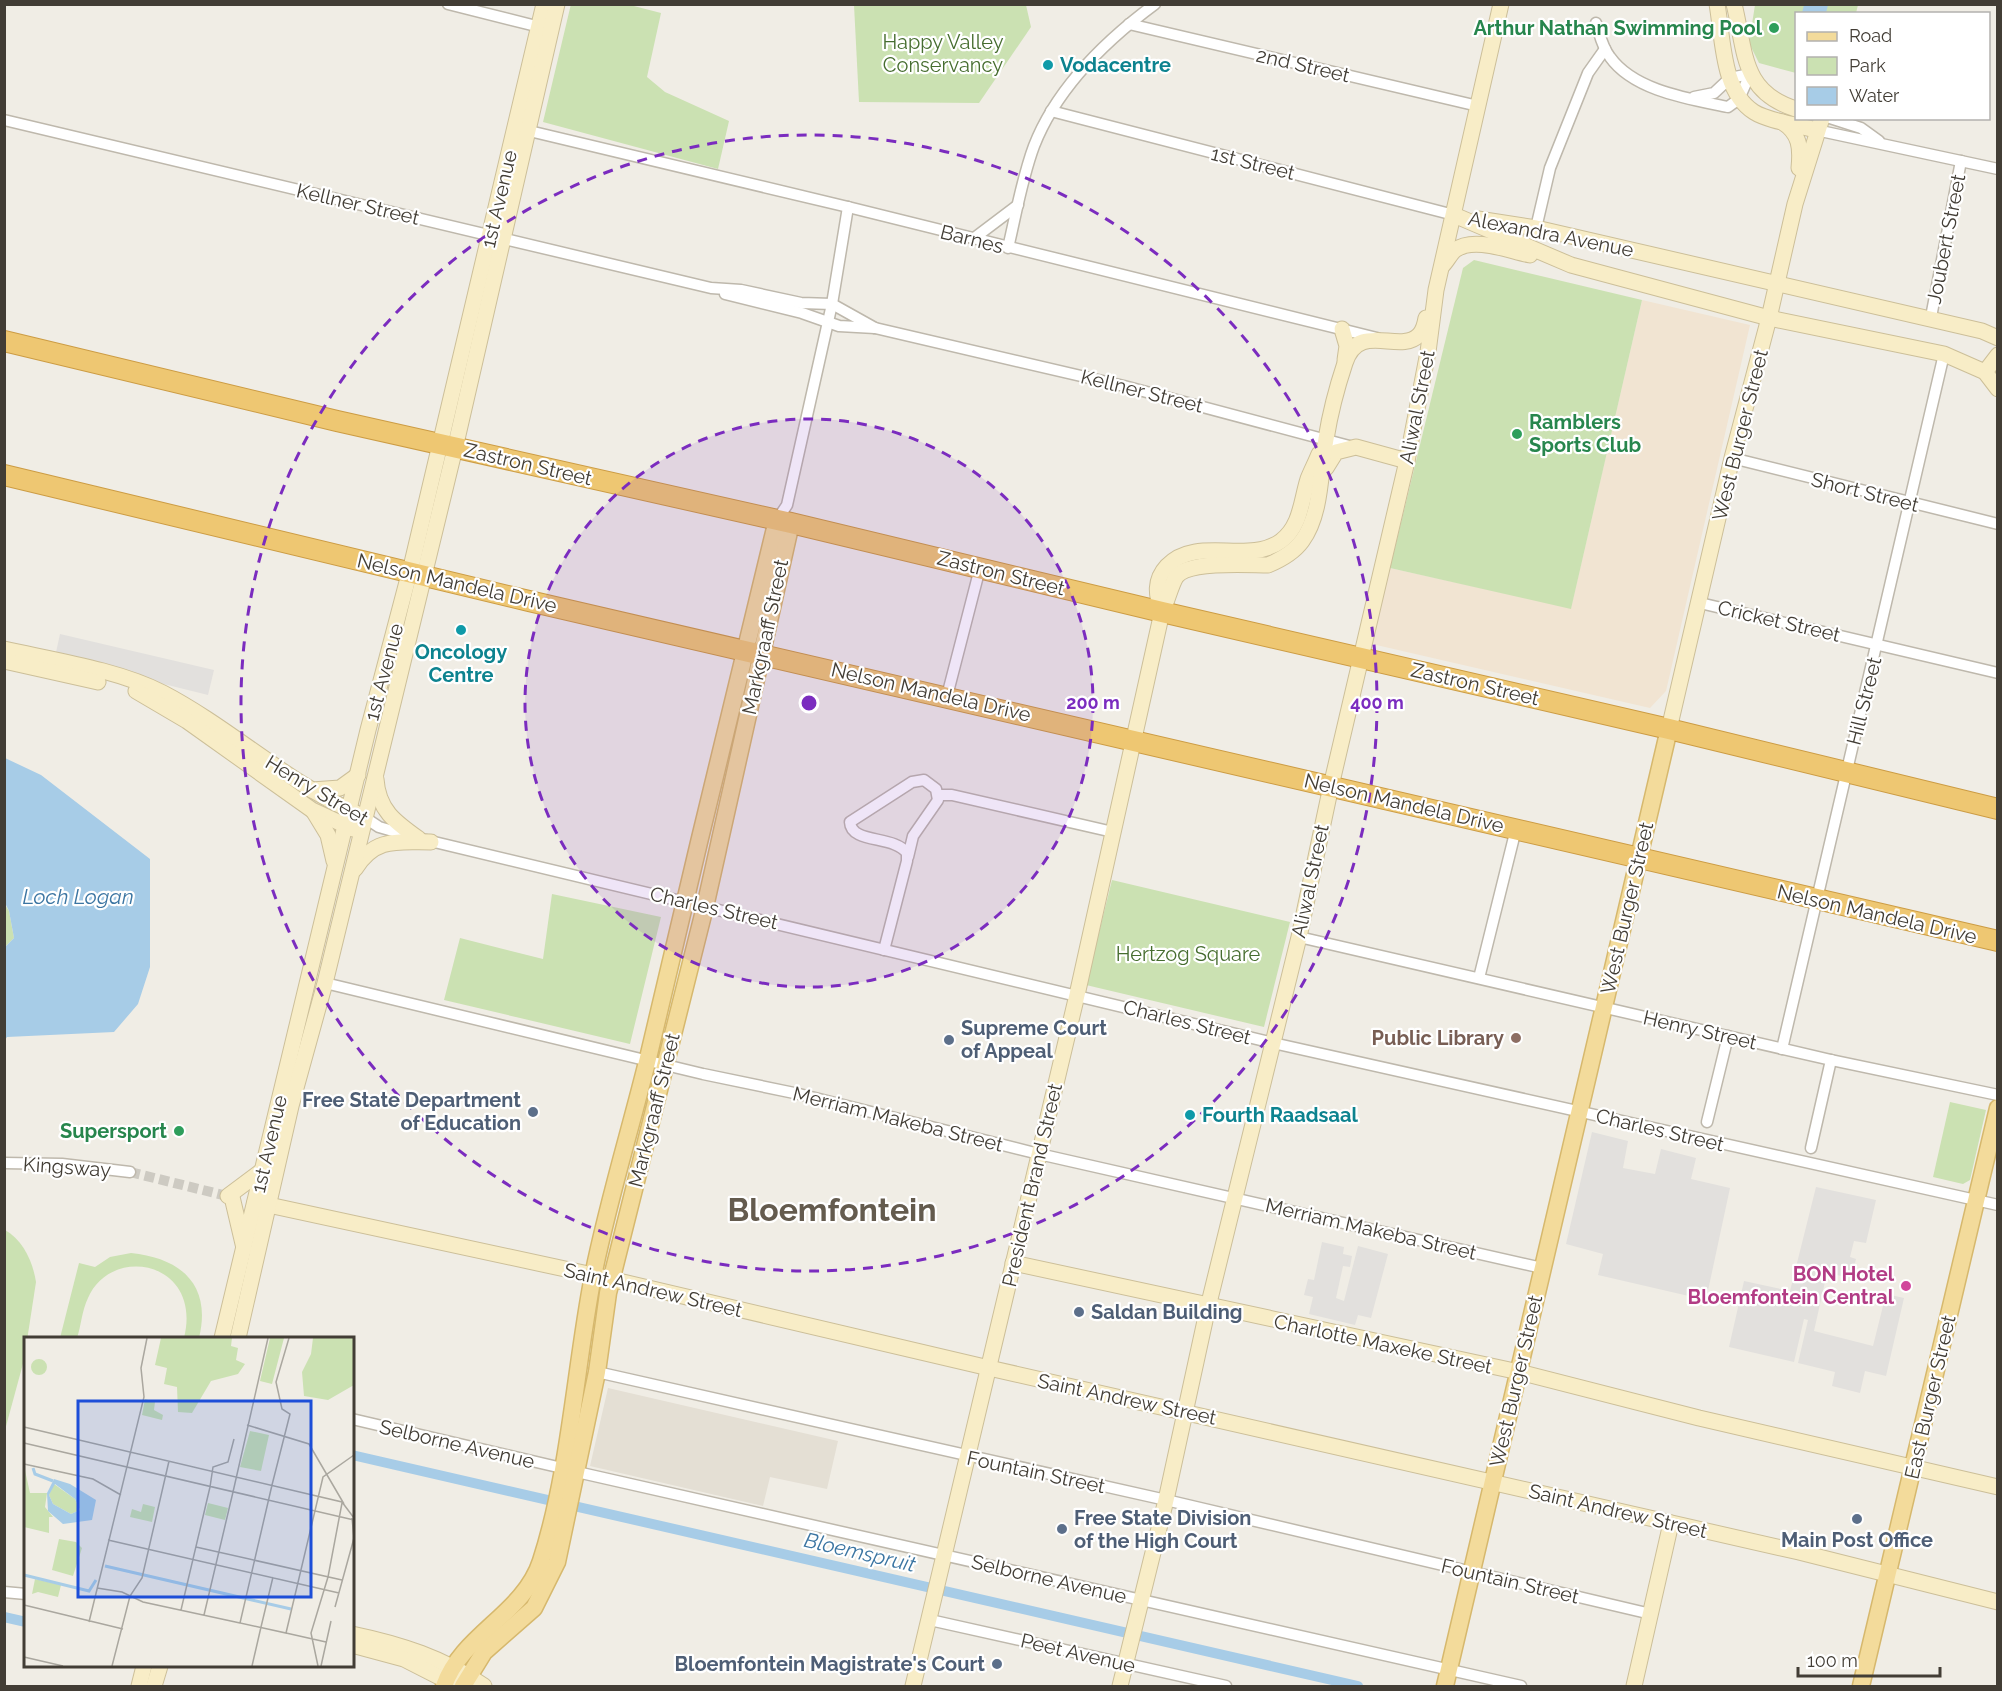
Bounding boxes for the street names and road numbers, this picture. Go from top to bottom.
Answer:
street label: 2nd Street [1254,43,1352,87]
street label: 1st Street [1209,141,1298,185]
street label: 1st Avenue [476,148,522,250]
street label: Joubert Street [1922,172,1970,306]
street label: Kellner Street [294,178,422,230]
street label: Alexandra Avenue [1466,206,1636,262]
street label: Barnes [938,220,1006,258]
street label: West Burger Street [1707,346,1773,523]
street label: Aliwal Street [1394,348,1440,466]
street label: Kellner Street [1078,364,1206,418]
street label: Zastron Street [462,438,595,490]
street label: Short Street [1809,467,1922,517]
street label: Zastron Street [935,546,1068,601]
street label: Nelson Mandela Drive [355,548,559,618]
street label: Markgraaff Street [737,557,793,717]
street label: Cricket Street [1715,595,1843,647]
street label: 1st Avenue [360,621,409,723]
street label: Hill Street [1841,654,1887,748]
street label: Nelson Mandela Drive [829,657,1033,727]
street label: Zastron Street [1409,658,1542,710]
street label: Henry Street [261,750,373,830]
street label: Nelson Mandela Drive [1302,768,1506,838]
street label: West Burger Street [1596,819,1659,996]
street label: Aliwal Street [1286,822,1334,940]
street label: Nelson Mandela Drive [1775,879,1979,949]
street label: Charles Street [648,882,781,934]
street label: Charles Street [1121,995,1254,1050]
street label: Henry Street [1641,1005,1759,1055]
street label: Markgraaff Street [623,1030,685,1190]
street label: Merriam Makeba Street [790,1081,1006,1157]
street label: President Brand Street [997,1081,1067,1289]
street label: 1st Avenue [246,1093,292,1195]
street label: Charles Street [1594,1104,1727,1156]
street label: Kingsway [22,1152,112,1182]
street label: Merriam Makeba Street [1263,1193,1479,1265]
street label: Saint Andrew Street [562,1258,745,1322]
street label: West Burger Street [1485,1292,1548,1469]
street label: Charlotte Maxeke Street [1272,1309,1495,1379]
street label: East Burger Street [1899,1312,1961,1481]
street label: Saint Andrew Street [1035,1368,1219,1430]
street label: Selborne Avenue [377,1414,537,1474]
street label: Fountain Street [965,1446,1108,1498]
street label: Saint Andrew Street [1527,1479,1710,1543]
street label: Selborne Avenue [969,1549,1129,1609]
street label: Fountain Street [1439,1553,1582,1609]
street label: Peet Avenue [1018,1628,1138,1678]

